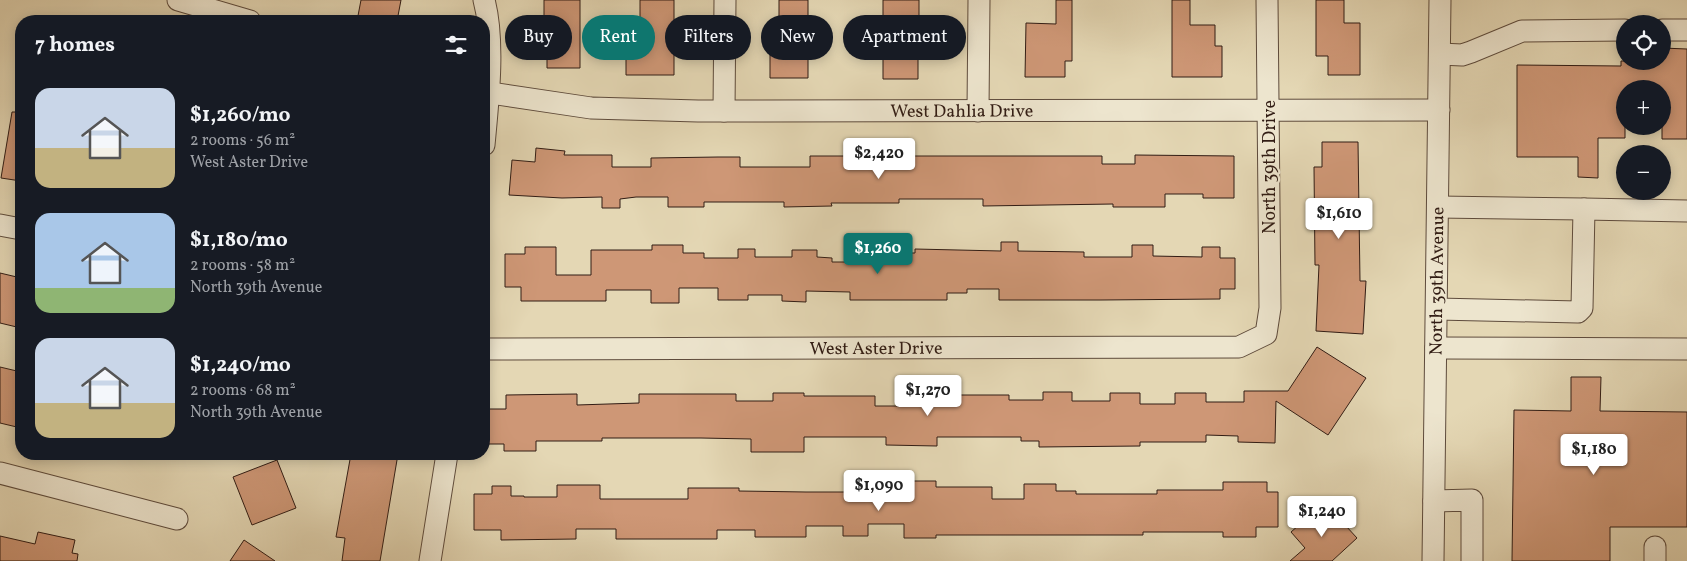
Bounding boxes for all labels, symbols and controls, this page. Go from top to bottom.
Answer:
chip: Buy [505,15,572,60]
chip: Rent [582,15,655,60]
chip: Filters [665,15,751,60]
chip: New [761,15,833,60]
chip: Apartment [843,15,966,60]
map controls [1616,15,1671,200]
button: locate [1616,15,1671,70]
text: 7 homes [35,31,115,60]
icon: filters [442,31,470,59]
button: + [1616,80,1671,135]
street label: West Dahlia Drive [890,100,1033,125]
street label: North 39th Drive [1258,100,1283,234]
text: $1,260/mo [190,101,290,130]
icon: home [75,108,135,168]
text: 2 rooms · 56 m² [190,130,295,152]
pin: $2,420 [838,138,920,180]
text: $2,420 [854,143,904,165]
button: − [1616,145,1671,200]
text: West Aster Drive [190,152,308,174]
pin: $1,610 [1298,198,1380,240]
text: $1,610 [1316,203,1362,225]
street label: North 39th Avenue [1425,206,1451,356]
text: $1,180/mo [190,226,288,255]
pin: $1,260 [837,232,919,275]
icon: home [75,233,135,293]
text: $1,260 [855,238,901,260]
text: 2 rooms · 58 m² [190,255,295,277]
text: North 39th Avenue [190,277,322,299]
street label: West Aster Drive [809,337,943,362]
text: $1,240/mo [190,351,291,380]
icon: home [75,358,135,418]
pin: $1,270 [887,374,969,417]
text: 2 rooms · 68 m² [190,380,296,402]
text: $1,270 [905,380,951,402]
text: North 39th Avenue [190,402,322,424]
pin: $1,180 [1553,434,1635,476]
text: $1,180 [1572,439,1617,461]
pin: $1,090 [838,470,920,512]
text: $1,090 [855,475,903,497]
pin: $1,240 [1281,496,1363,538]
text: $1,240 [1298,501,1346,523]

